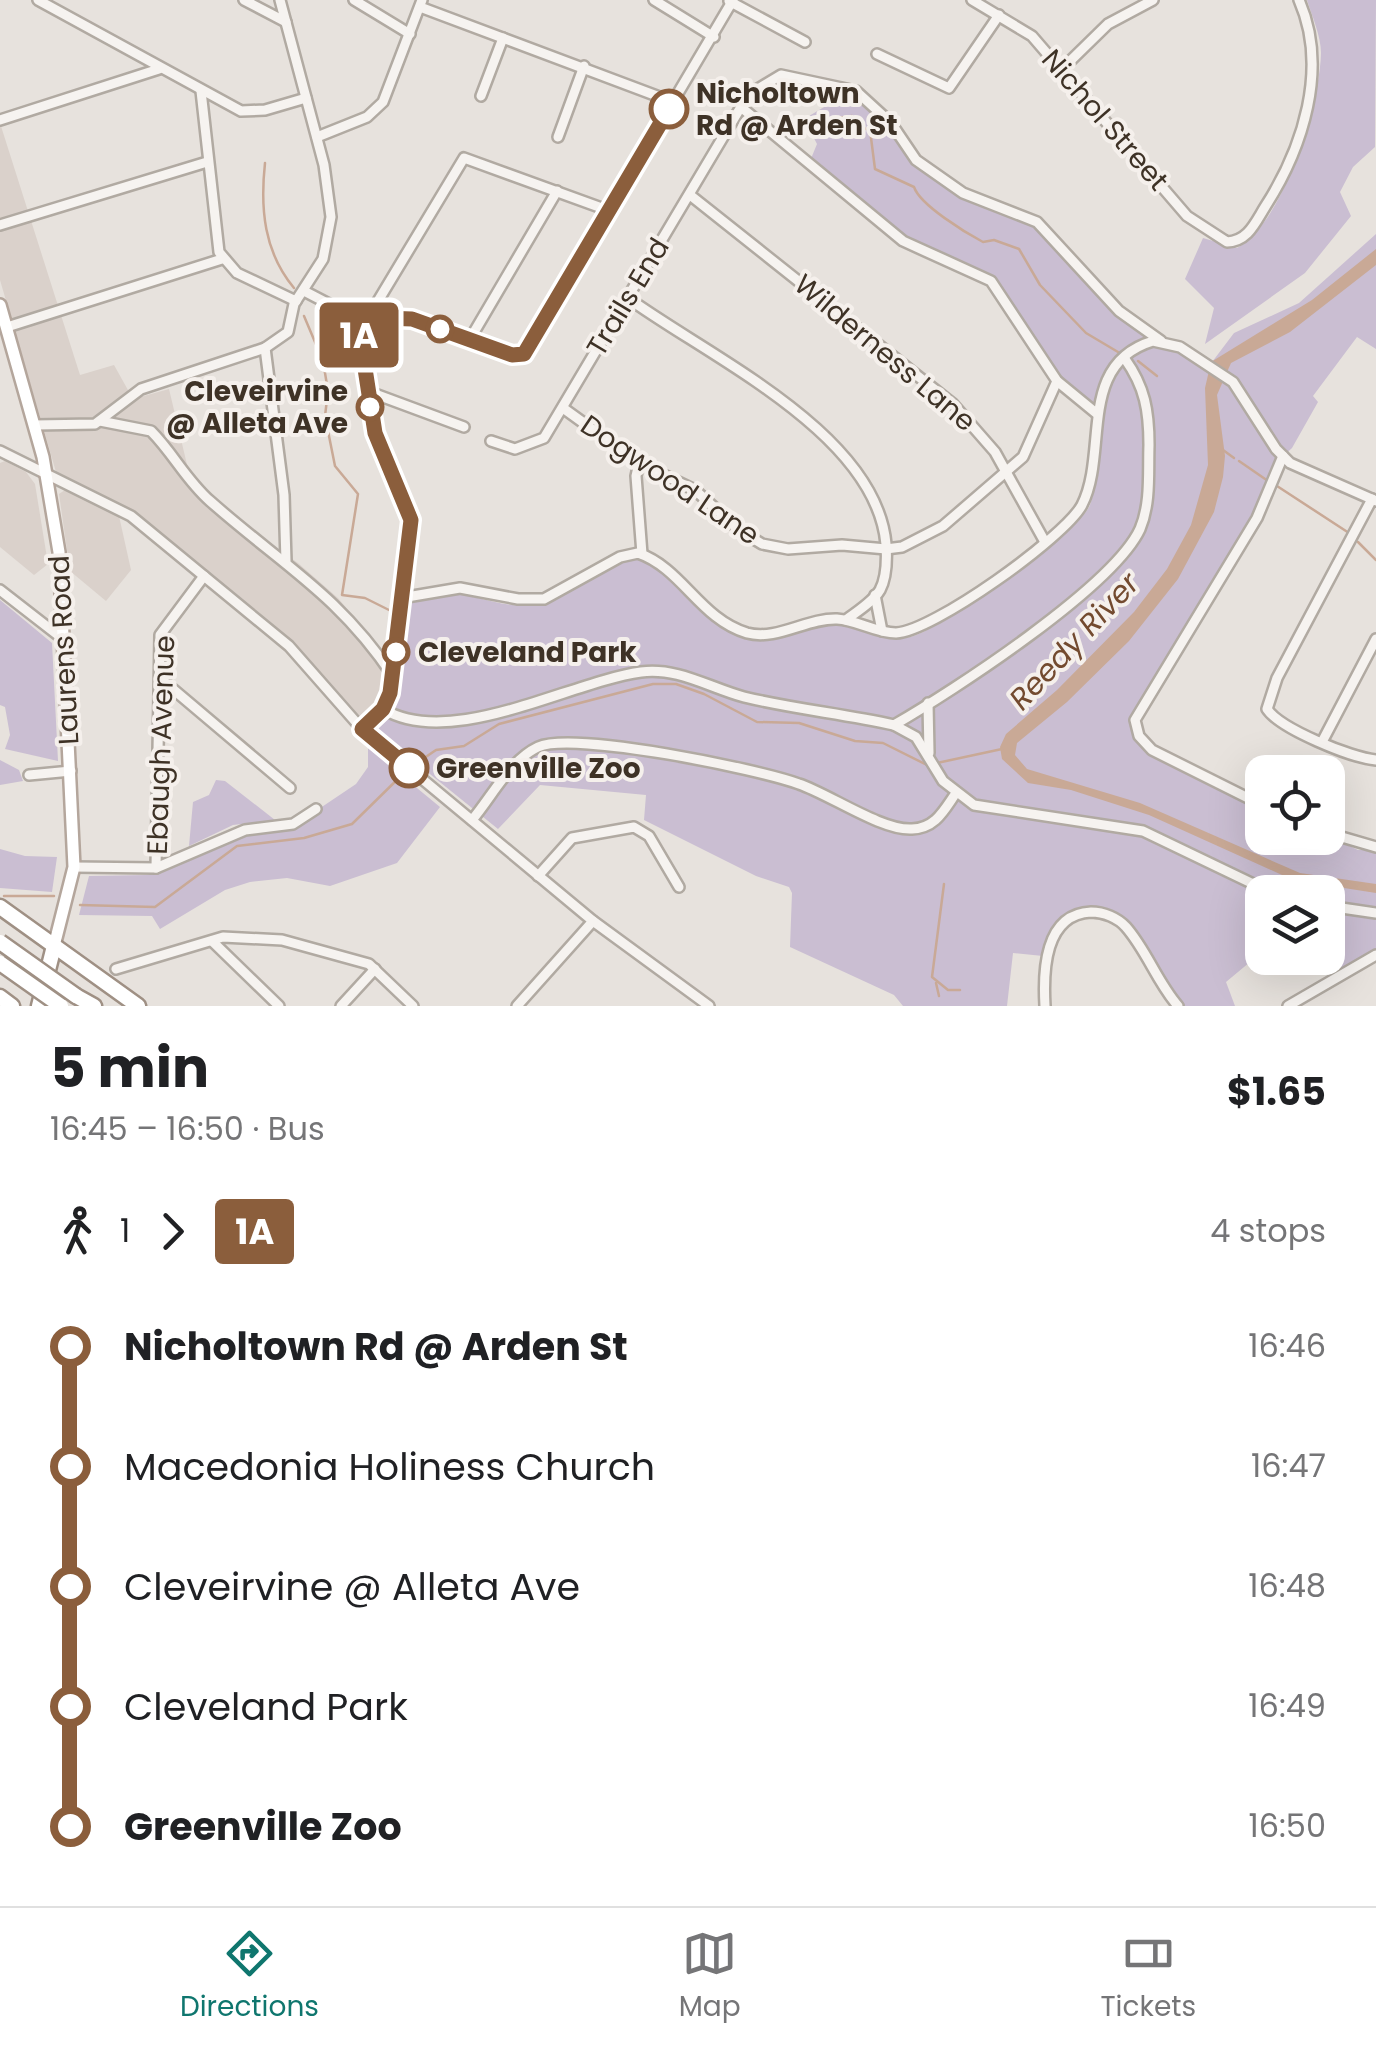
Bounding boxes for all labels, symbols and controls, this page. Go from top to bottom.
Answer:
street label: Nichol Street [1033,41,1177,199]
place label: Nicholtown Rd @ Arden St [696,74,898,145]
marker: Nicholtown Rd @ Arden St [650,90,688,128]
street label: Trails End [577,231,679,363]
street label: Wilderness Lane [786,265,984,441]
line badge: 1A [314,302,404,368]
text: 1A [340,311,378,360]
unlabelled marker [427,316,453,342]
place label: Cleveirvine @ Alleta Ave [166,372,348,443]
marker: Cleveirvine @ Alleta Ave [357,394,383,420]
street label: Dogwood Lane [573,406,767,554]
street label: Laurens Road [40,554,88,746]
water label: Reedy River [999,562,1150,719]
place label: Cleveland Park [418,633,637,672]
street label: Ebaugh Avenue [138,635,184,855]
marker: Cleveland Park [383,639,409,665]
marker: Greenville Zoo [390,749,428,787]
place label: Greenville Zoo [436,749,641,788]
map controls [1245,755,1345,975]
button: locate [1245,755,1345,855]
button: layers [1245,875,1345,975]
text: 5 min [50,1029,209,1106]
text: $1.65 [1227,1065,1326,1118]
text: 16:45 – 16:50 · Bus [50,1106,325,1151]
icon: walk [50,1204,105,1259]
icon: forward [145,1204,200,1259]
text: 1A [235,1207,274,1256]
text: 1 [120,1208,130,1253]
text: 4 stops [1210,1208,1326,1253]
text: Nicholtown Rd @ Arden St [124,1320,628,1373]
text: 16:46 [1248,1323,1326,1368]
text: Macedonia Holiness Church [124,1440,655,1493]
text: 16:47 [1251,1443,1326,1488]
text: Cleveirvine @ Alleta Ave [124,1560,580,1613]
text: 16:48 [1248,1563,1326,1608]
text: Cleveland Park [124,1680,408,1733]
text: 16:49 [1248,1683,1326,1728]
text: Greenville Zoo [124,1800,402,1853]
text: 16:50 [1248,1803,1326,1848]
tab: Directions [180,1926,319,2028]
tab: Map [679,1926,741,2028]
tab: Tickets [1100,1926,1196,2028]

